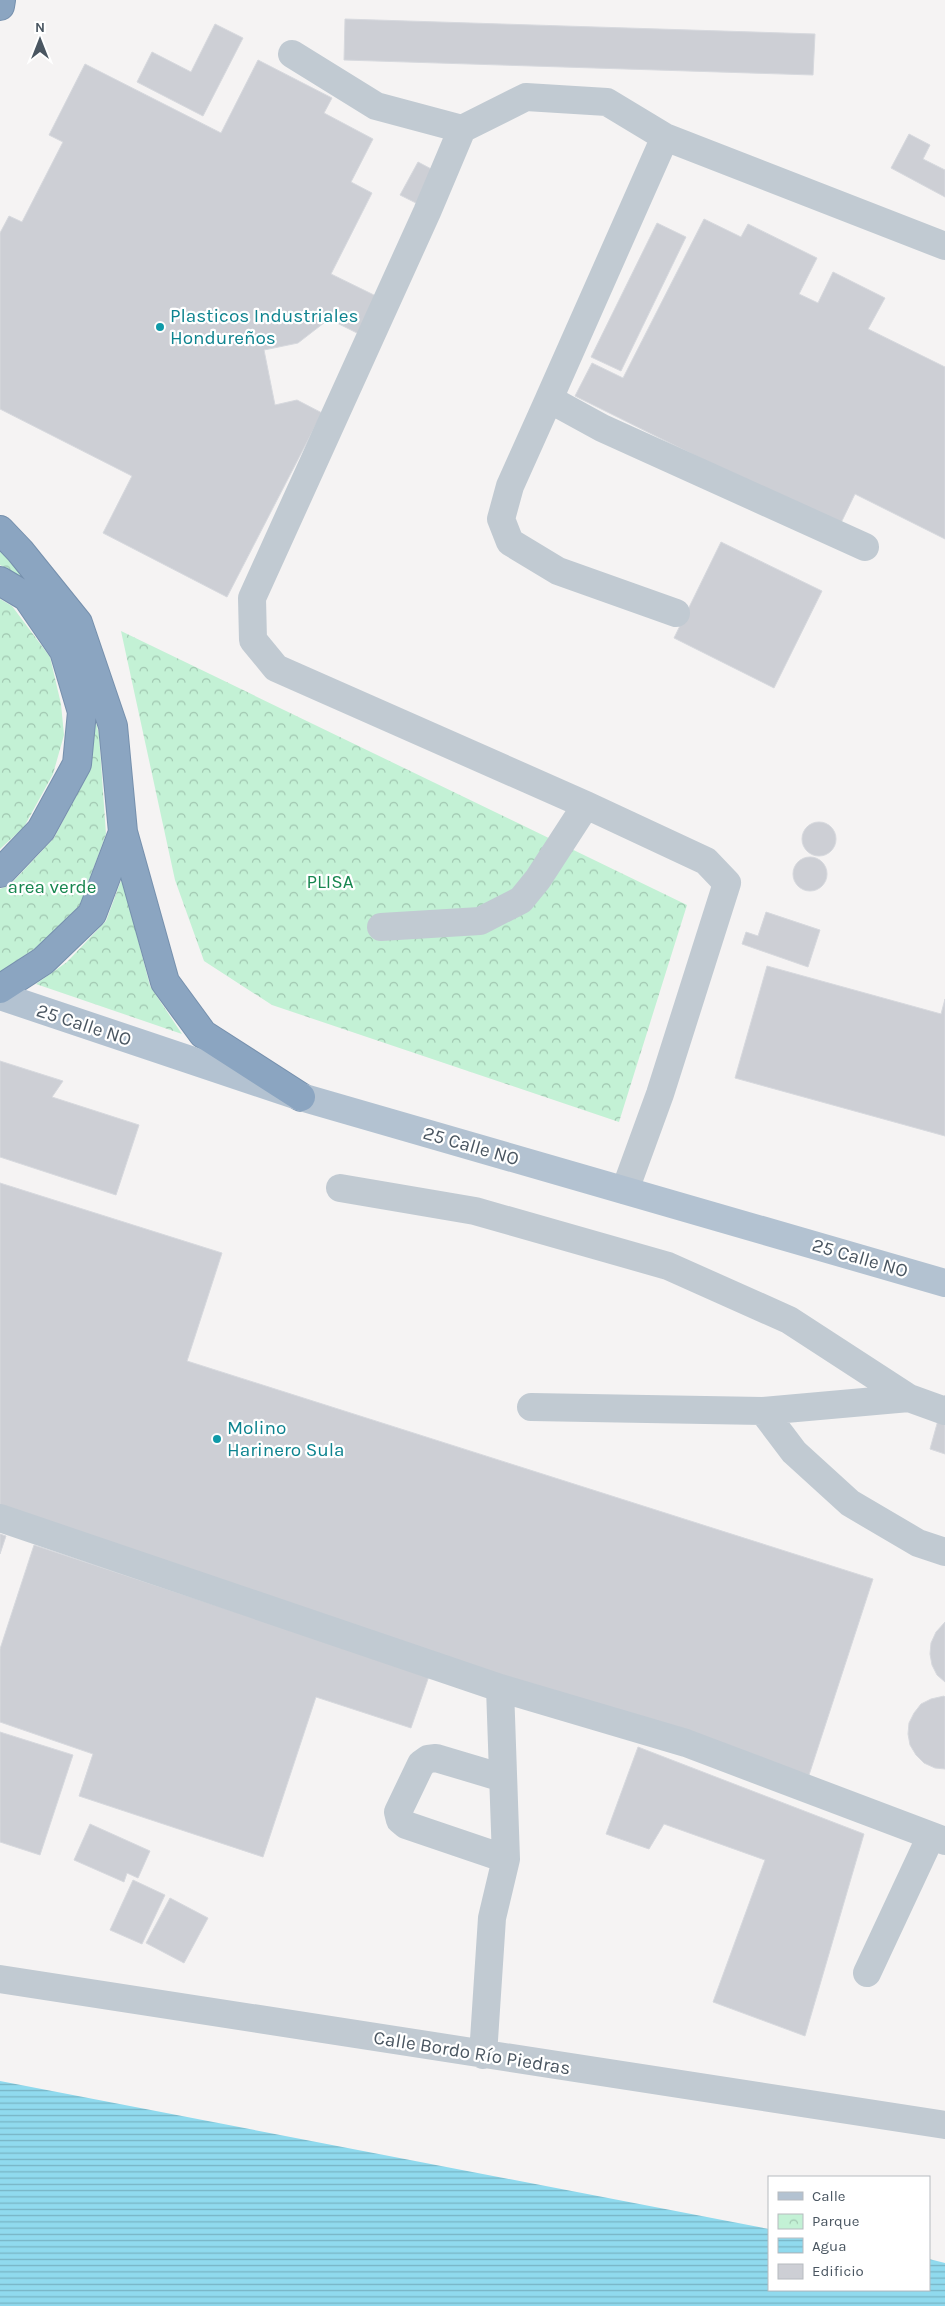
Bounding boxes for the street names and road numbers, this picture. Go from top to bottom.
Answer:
street label: 25 Calle NO [34,999,134,1051]
street label: 25 Calle NO [421,1122,521,1170]
street label: 25 Calle NO [810,1234,910,1282]
street label: Calle Bordo Río Piedras [372,2027,572,2079]

